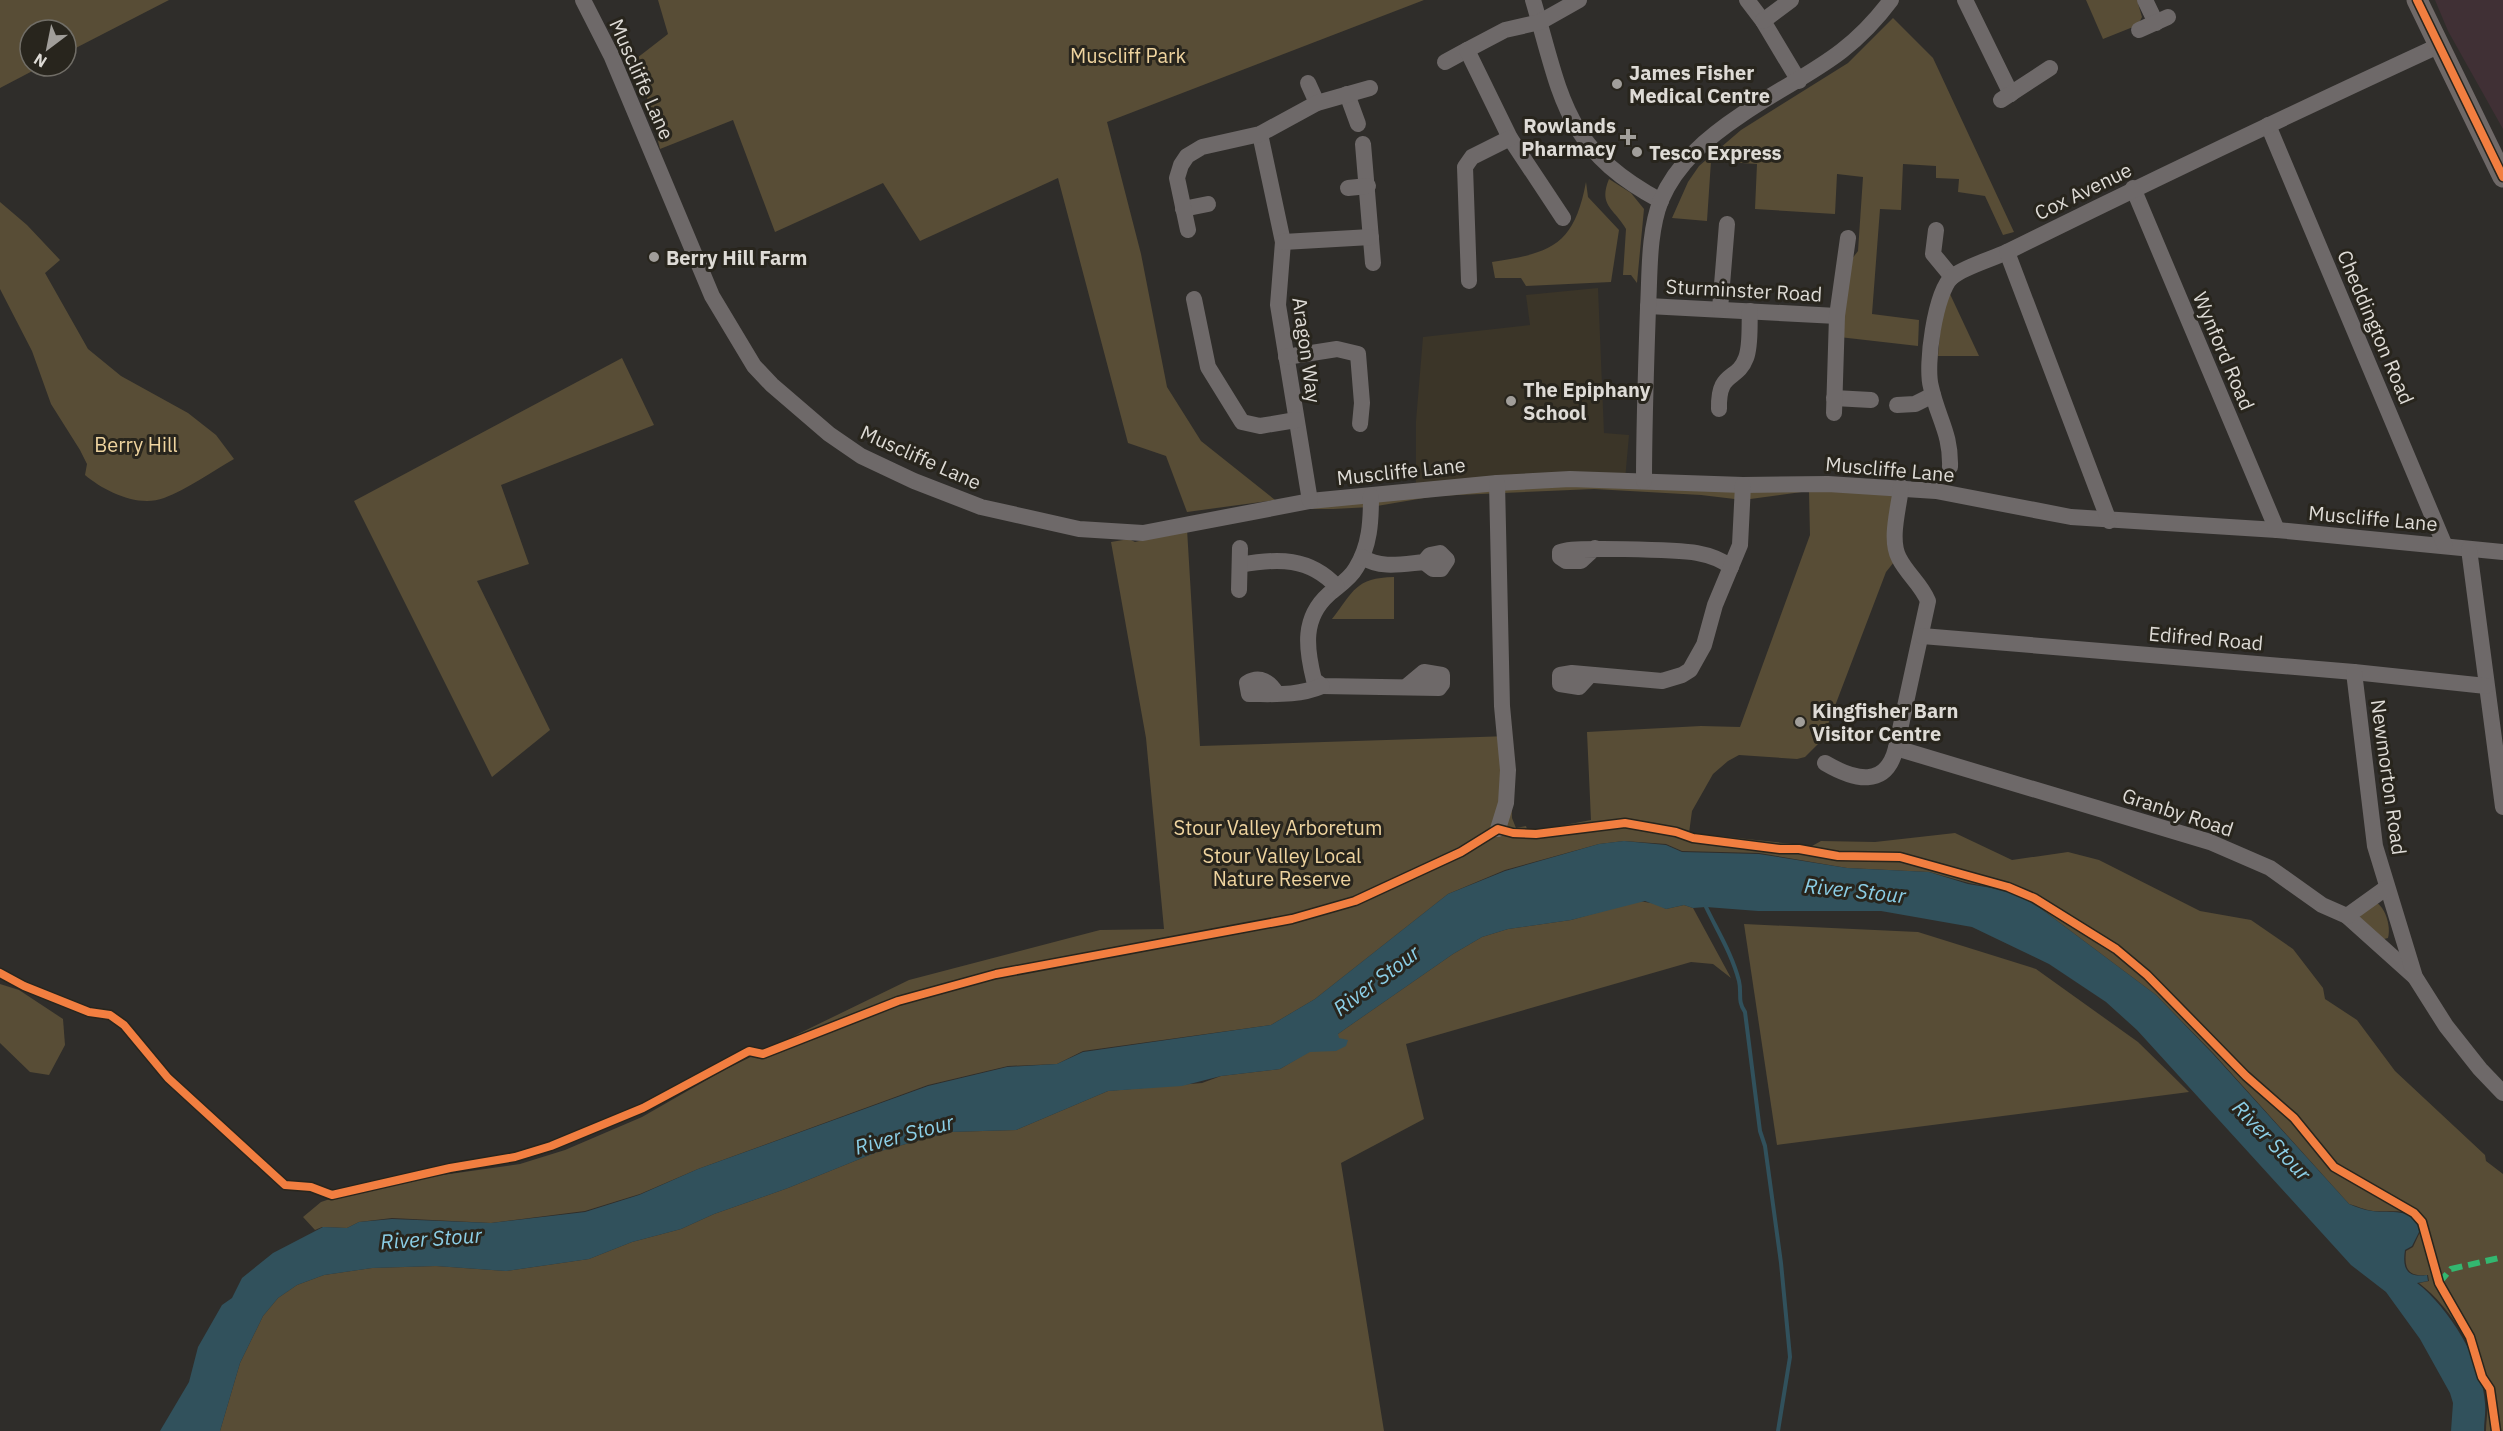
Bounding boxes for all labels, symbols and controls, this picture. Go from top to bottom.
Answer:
street label: Muscliffe Lane [603,14,681,144]
north arrow [18,18,78,78]
park label: Muscliff Park [1070,42,1186,69]
text: N [30,49,50,72]
place label: James Fisher Medical Centre [1629,59,1770,109]
marker: James Fisher Medical Centre [1610,77,1624,91]
place label: Rowlands Pharmacy [1521,112,1616,162]
marker: Rowlands Pharmacy [1621,130,1635,144]
place label: Tesco Express [1649,139,1782,166]
marker: Tesco Express [1630,145,1644,159]
street label: Cox Avenue [2030,156,2136,226]
place label: Berry Hill Farm [666,244,807,271]
street label: Cheddington Road [2331,246,2421,408]
marker: Berry Hill Farm [647,250,661,264]
street label: Sturminster Road [1665,272,1823,308]
street label: Wynford Road [2187,288,2261,414]
street label: Aragon Way [1286,295,1328,405]
place label: The Epiphany School [1523,376,1651,426]
marker: The Epiphany School [1504,394,1518,408]
street label: Muscliffe Lane [856,418,986,496]
park label: Berry Hill [94,431,178,458]
street label: Muscliffe Lane [1824,450,1956,488]
street label: Muscliffe Lane [1335,451,1467,491]
street label: Muscliffe Lane [2307,499,2439,537]
street label: Edifred Road [2148,620,2264,656]
place label: Kingfisher Barn Visitor Centre [1812,697,1958,747]
street label: Newmorton Road [2365,698,2413,856]
marker: Kingfisher Barn Visitor Centre [1793,715,1807,729]
street label: Granby Road [2119,781,2237,843]
park label: Stour Valley Arboretum [1174,814,1382,841]
park label: Stour Valley Local Nature Reserve [1203,842,1362,892]
water label: River Stour [1803,871,1908,909]
water label: River Stour [1327,937,1426,1022]
water label: River Stour [2227,1094,2318,1187]
water label: River Stour [851,1107,958,1161]
water label: River Stour [379,1220,484,1256]

